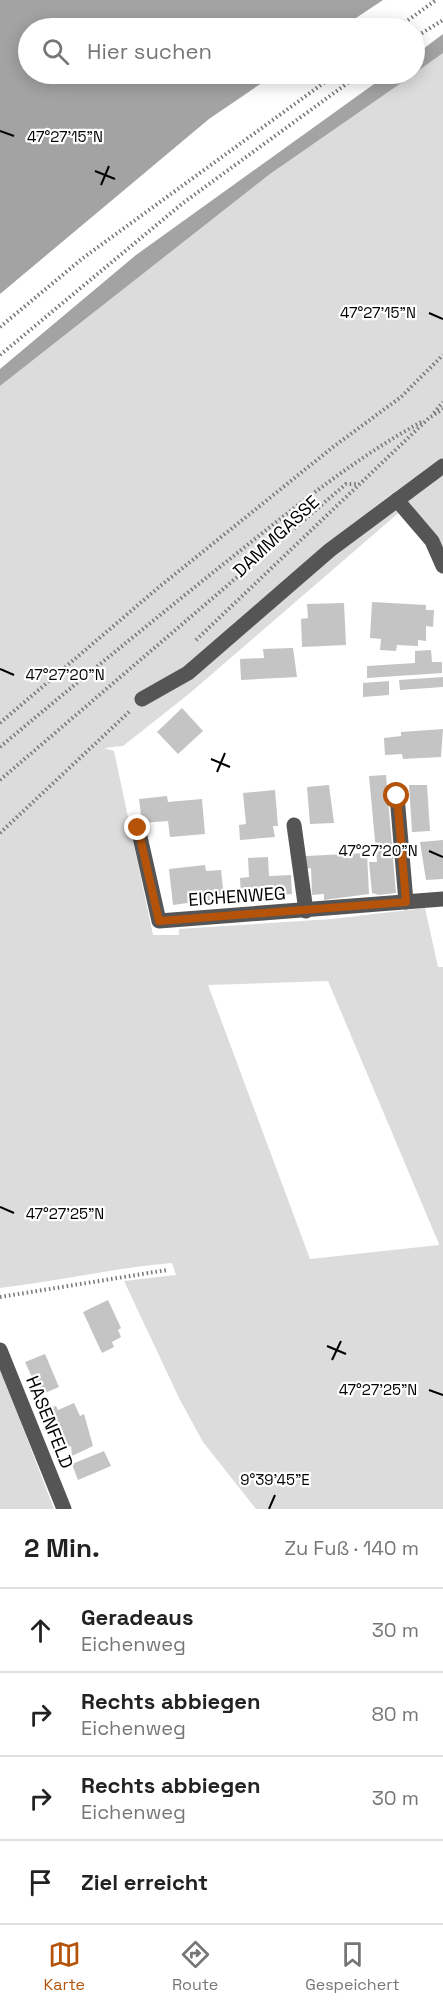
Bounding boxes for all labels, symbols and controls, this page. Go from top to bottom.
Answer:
search box [18,18,425,84]
icon: search [39,35,72,68]
text: Hier suchen [87,37,212,65]
text: 47°27'15"N [27,127,103,146]
text: 47°27'15"N [340,303,416,322]
street label: DAMMGASSE [228,490,324,582]
text: 47°27'20"N [25,665,105,684]
route start [383,782,409,808]
route end [124,814,150,840]
text: 47°27'20"N [338,841,418,860]
street label: EICHENWEG [187,881,287,911]
text: 47°27'25"N [26,1204,104,1223]
street label: HASENFELD [21,1372,79,1472]
text: 47°27'25"N [339,1380,417,1399]
text: 9°39'45"E [240,1470,310,1489]
text: 2 Min. [24,1531,100,1565]
text: Zu Fuß · 140 m [285,1535,419,1561]
text: Geradeaus [81,1603,193,1631]
icon: ahead [24,1614,57,1647]
text: 30 m [372,1617,419,1643]
text: Eichenweg [81,1631,186,1657]
text: Rechts abbiegen [81,1687,261,1715]
icon: right [24,1698,57,1731]
text: 80 m [371,1701,419,1727]
text: Eichenweg [81,1715,186,1741]
text: Rechts abbiegen [81,1771,261,1799]
icon: right [24,1782,57,1815]
text: 30 m [372,1785,419,1811]
text: Eichenweg [81,1799,186,1825]
icon: arrive [24,1866,57,1899]
text: Ziel erreicht [81,1868,208,1896]
tab: Karte [43,1938,85,1995]
tab: Route [172,1938,218,1995]
tab: Gespeichert [305,1938,400,1995]

